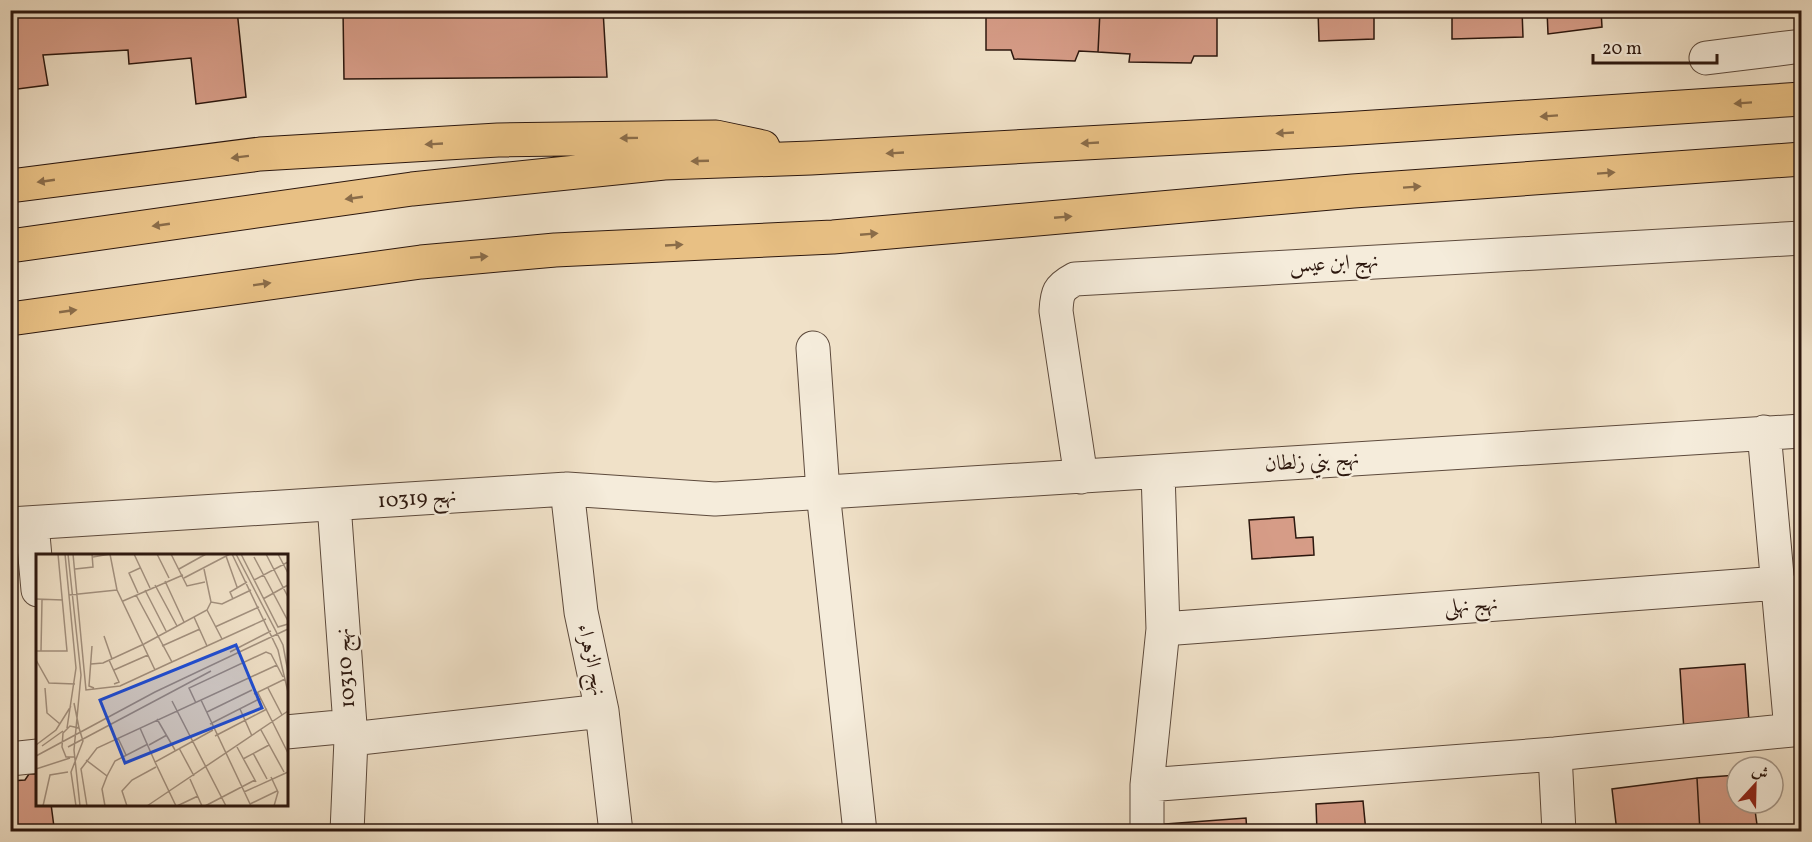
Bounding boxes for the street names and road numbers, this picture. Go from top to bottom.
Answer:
street label: نهج ابن عيس [1289,247,1379,284]
street label: نهج بني زلطان [1264,444,1360,483]
street label: نهج 10319 [377,482,458,519]
street label: نهج نهلى [1443,590,1499,625]
street label: نهج الزهراء [566,621,613,699]
street label: نهج 10310 [329,627,366,709]

